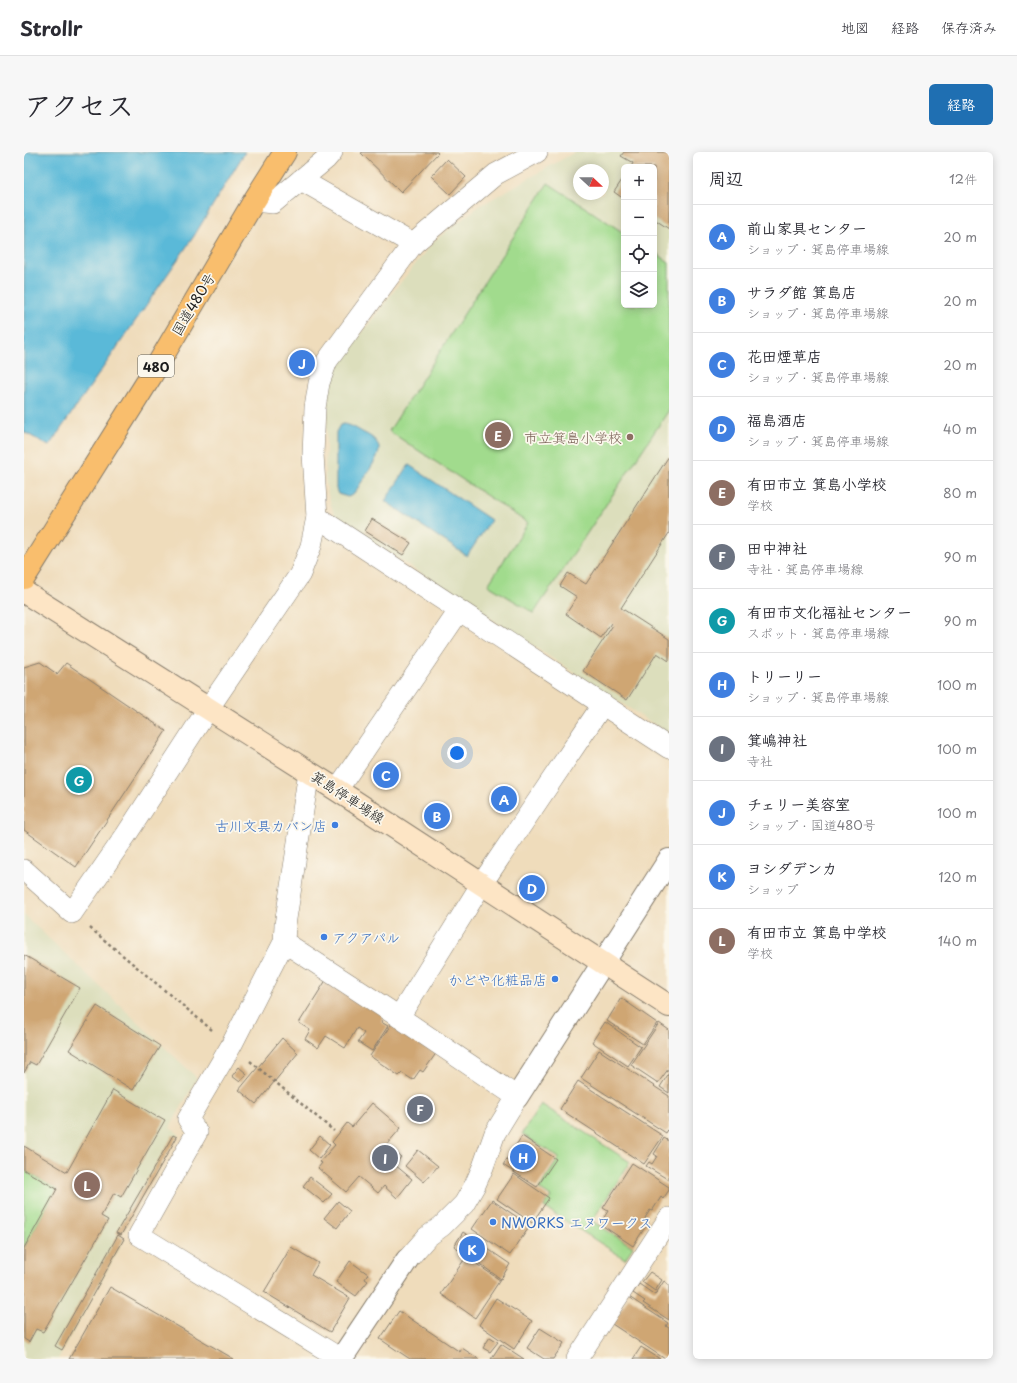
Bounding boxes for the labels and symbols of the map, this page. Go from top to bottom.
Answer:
north arrow [573,164,609,200]
street label: 国道480号 [166,269,220,339]
pin: J [289,348,315,378]
road number: 480 [138,355,174,377]
pin: E [485,420,511,450]
place label: 市立箕島小学校 [524,427,622,448]
marker: 市立箕島小学校 [625,432,635,442]
your location [447,743,467,763]
pin: C [373,760,399,790]
pin: G [66,765,92,795]
street label: 箕島停車場線 [307,765,389,829]
pin: A [491,784,517,814]
pin: B [424,801,450,831]
place label: 古川文具カバン店 [215,815,327,836]
marker: 古川文具カバン店 [330,820,340,830]
pin: D [519,873,545,903]
place label: アクアパル [332,927,400,948]
marker: アクアパル [319,932,329,942]
place label: かどや化粧品店 [448,969,547,990]
marker: かどや化粧品店 [550,974,560,984]
pin: F [407,1094,433,1124]
pin: H [510,1142,536,1172]
pin: I [372,1143,398,1173]
pin: L [74,1170,100,1200]
place label: NWORKS エヌワークス [501,1212,652,1233]
marker: NWORKS エヌワークス [488,1217,498,1227]
pin: K [459,1234,485,1264]

